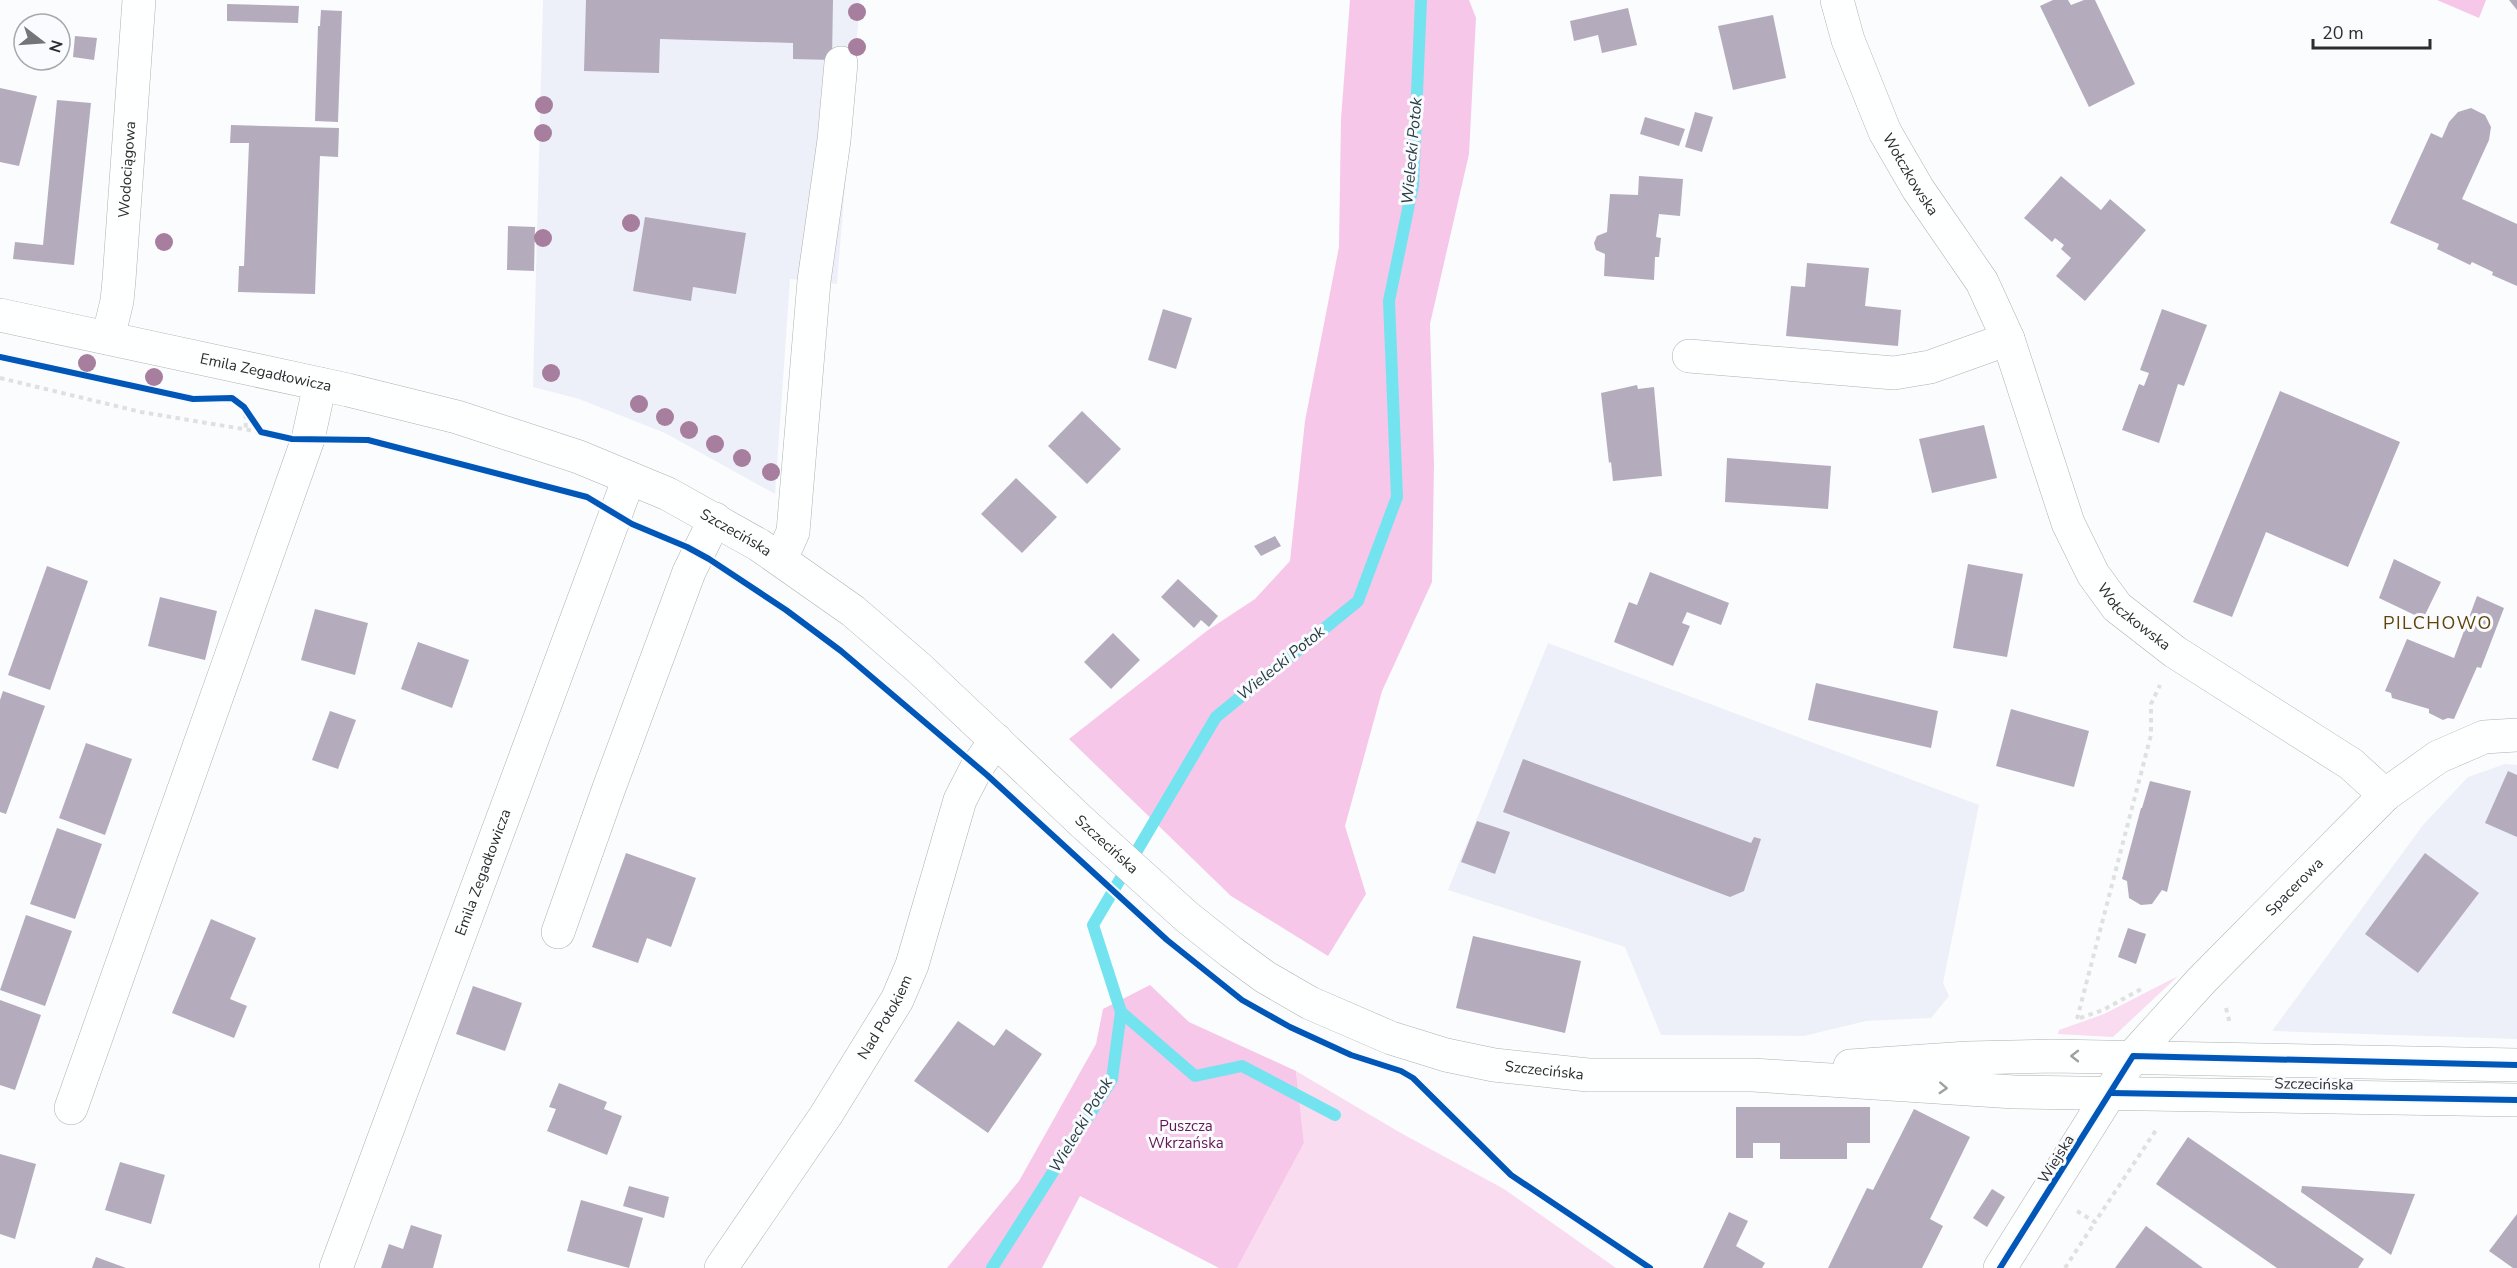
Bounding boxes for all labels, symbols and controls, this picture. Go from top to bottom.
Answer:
north arrow [12,12,72,72]
scale bar [2313,12,2430,50]
text: 20 m [2322,21,2364,45]
text: N [43,37,68,55]
water label: Wielecki Potok [1396,96,1428,205]
street label: Wodociągowa [113,120,140,219]
street label: Wołczkowska [1878,130,1943,219]
street label: Emila Zegadłowicza [198,348,333,396]
street label: Szczecińska [696,504,776,561]
street label: Wołczkowska [2093,579,2175,655]
district label: PILCHOWO [2383,611,2493,635]
water label: Wielecki Potok [1232,620,1330,705]
street label: Emila Zegadłowicza [450,806,515,939]
street label: Szczecińska [1070,810,1143,878]
street label: Spacerowa [2261,853,2328,920]
street label: Nad Potokiem [853,972,917,1063]
one-way arrow [2070,1050,2079,1062]
street label: Szczecińska [1504,1056,1585,1084]
water label: Wielecki Potok [1044,1073,1119,1177]
street label: Szczecińska [2274,1073,2354,1095]
one-way arrow [1939,1081,1948,1094]
park label: Puszcza Wkrzańska [1148,1116,1224,1153]
street label: Wiejska [2033,1131,2079,1187]

